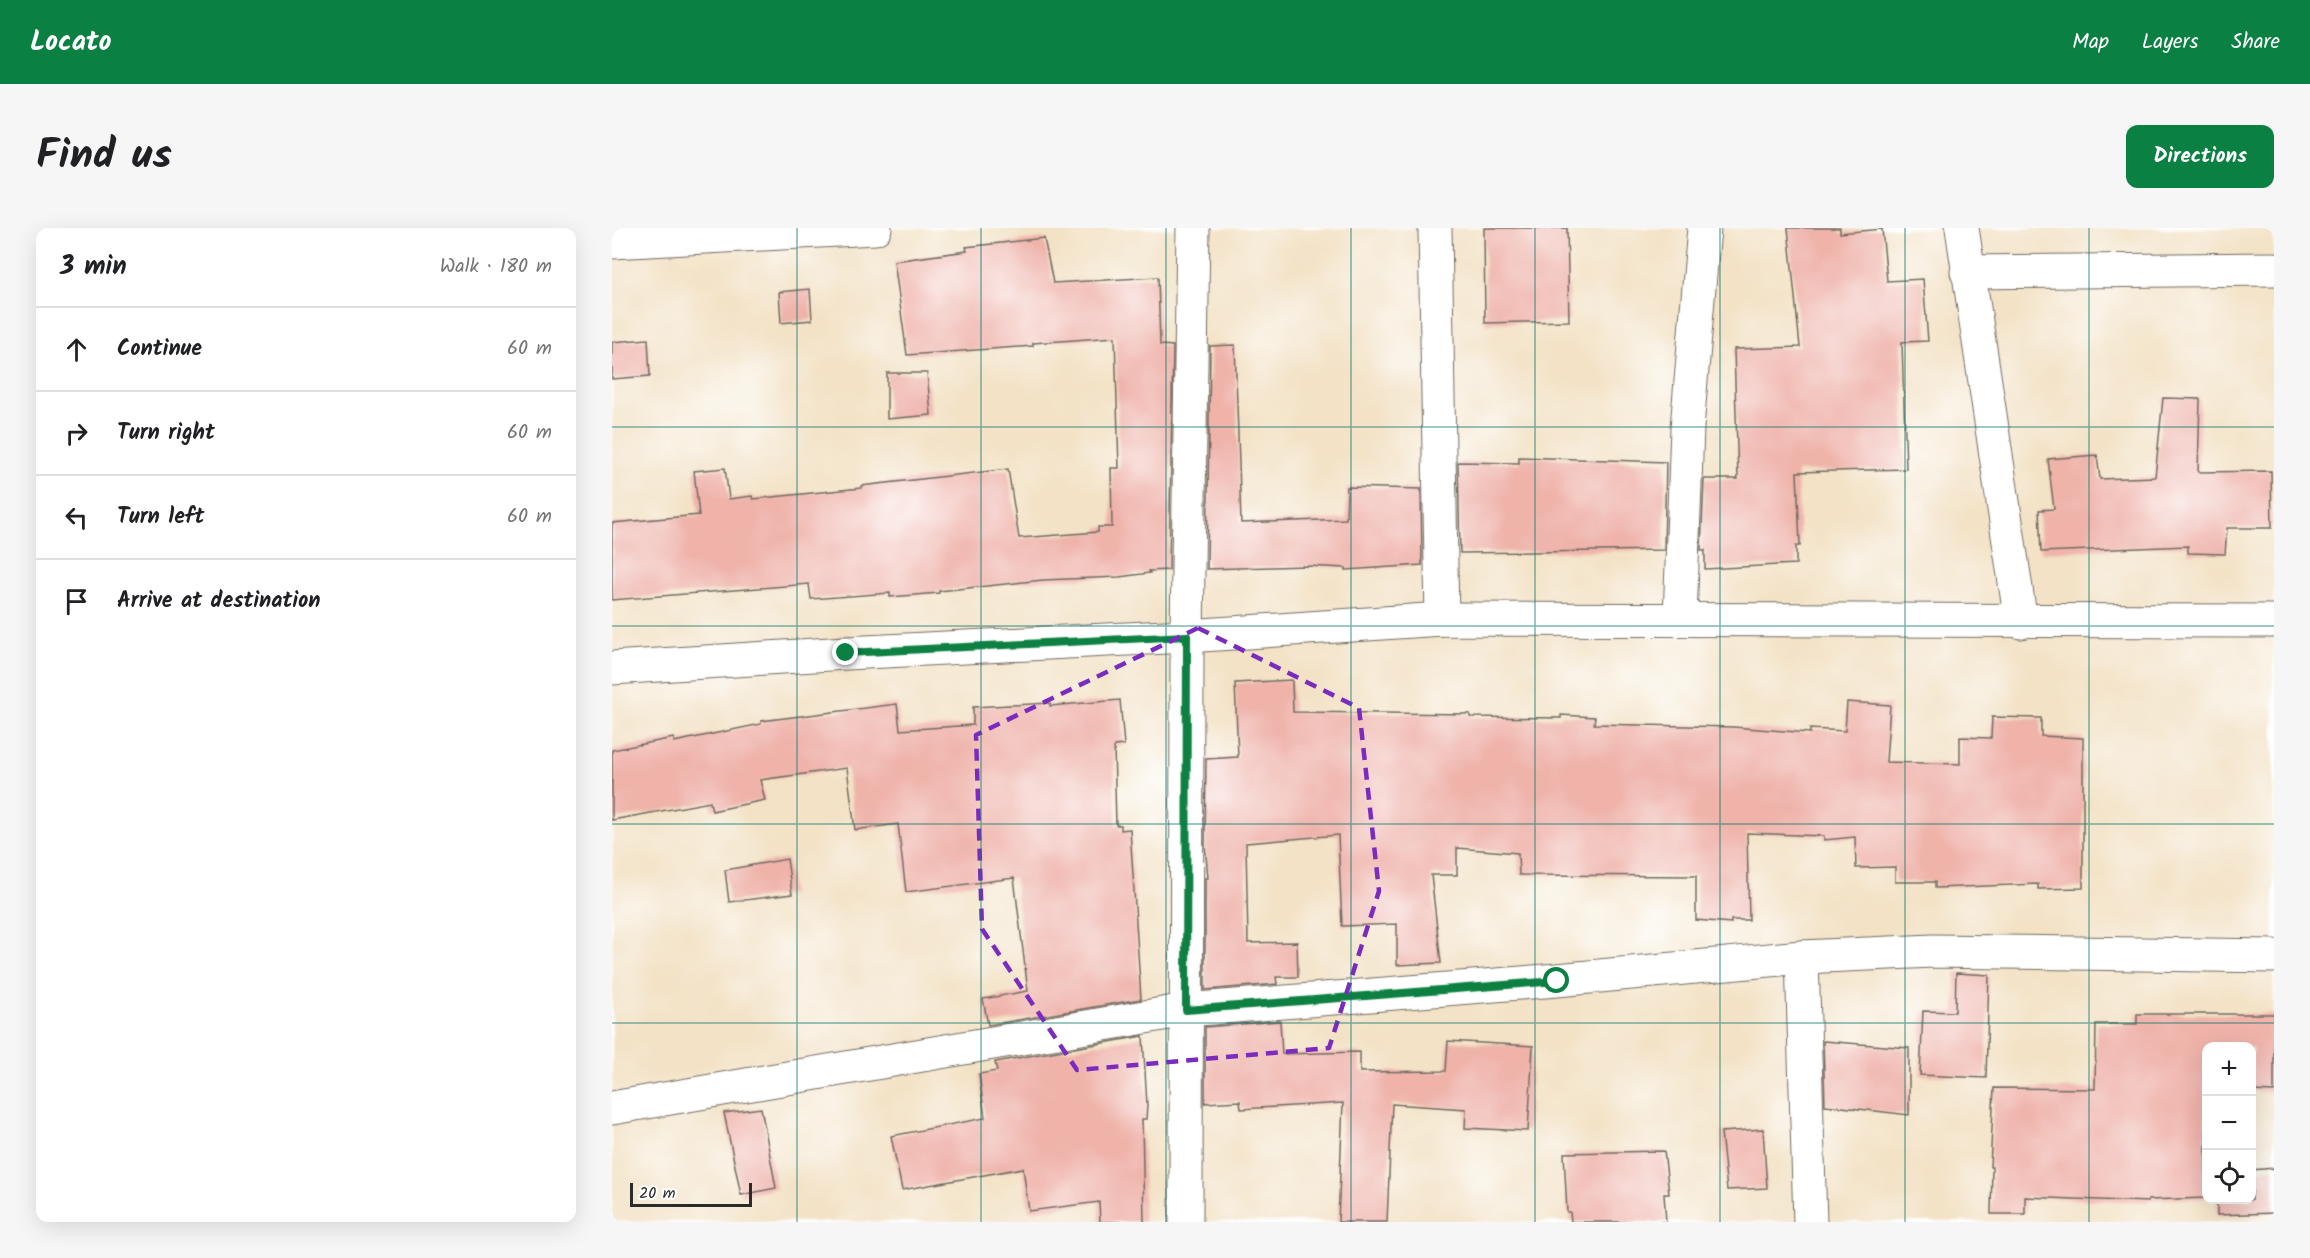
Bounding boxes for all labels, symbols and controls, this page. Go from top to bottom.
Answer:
text: Locato [30,20,111,65]
text: Map [2072,26,2109,59]
text: Layers [2142,26,2198,59]
text: Share [2231,26,2280,59]
text: Find us [36,123,172,190]
button: Directions [2126,125,2274,188]
text: 3 min [60,246,127,288]
text: Walk · 180 m [440,251,552,283]
text: Continue [117,332,202,367]
icon: ahead [60,333,93,366]
text: 60 m [507,333,552,365]
text: Turn right [117,416,215,451]
icon: right [60,417,93,450]
text: 60 m [507,417,552,449]
text: Turn left [117,500,204,535]
icon: left [60,501,93,534]
text: 60 m [507,501,552,533]
text: Arrive at destination [117,584,320,619]
icon: arrive [60,585,93,618]
route end [832,639,858,665]
route start [1543,967,1569,993]
map controls [2202,1042,2256,1204]
button: + [2202,1042,2256,1096]
button: − [2202,1096,2256,1150]
button: locate [2202,1150,2256,1204]
scale bar [630,1180,752,1208]
text: 20 m [639,1181,675,1206]

